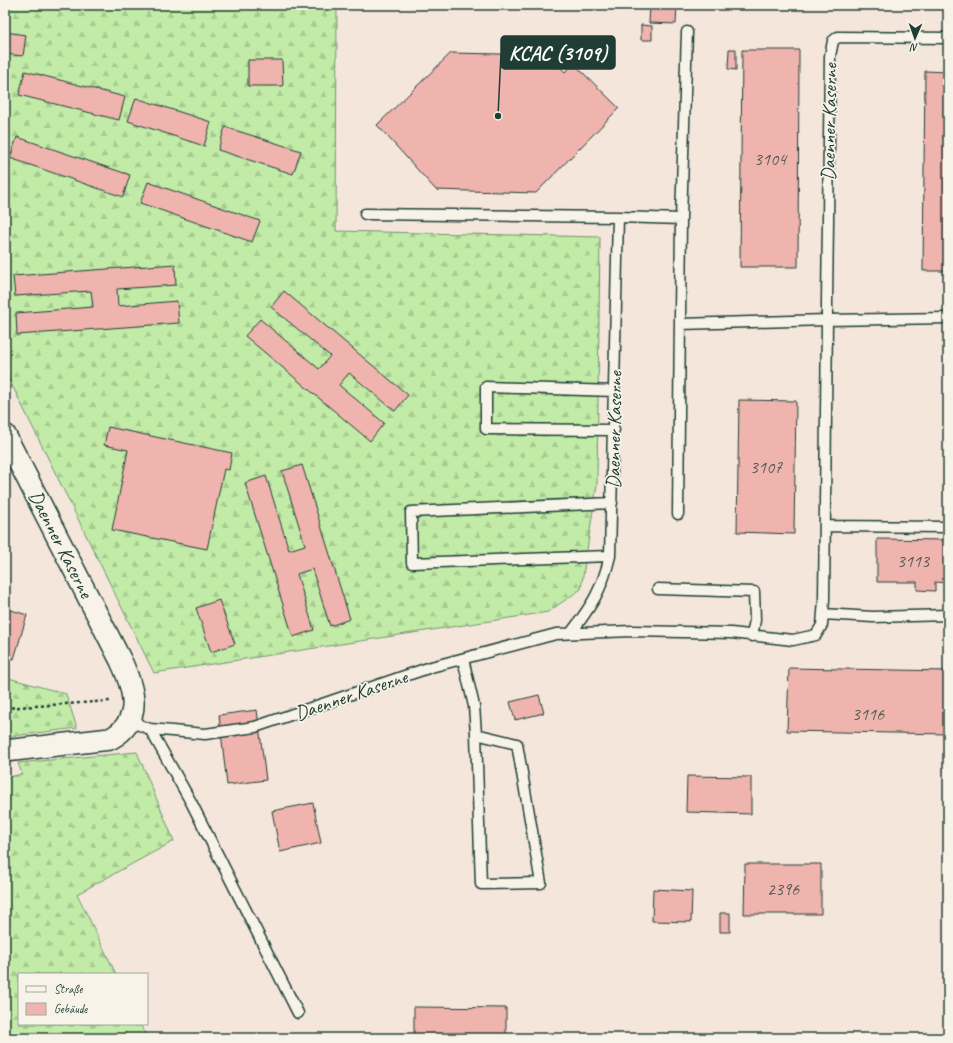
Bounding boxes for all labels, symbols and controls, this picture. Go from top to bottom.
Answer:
north arrow [895,18,935,58]
callout: KCAC (3109) [501,36,615,69]
text: KCAC (3109) [509,40,609,66]
text: N [909,41,918,55]
street label: Daenner Kaserne [815,62,843,181]
house number: 3104 [754,148,788,170]
street label: Daenner Kaserne [600,370,628,489]
house number: 3107 [750,456,783,478]
street label: Daenner Kaserne [23,486,99,603]
house number: 3113 [897,550,931,572]
street label: Daenner Kaserne [291,664,412,726]
house number: 3116 [852,703,885,725]
house number: 2396 [767,878,800,900]
legend [18,973,148,1025]
text: Straße [54,981,83,997]
text: Gebäude [54,1001,88,1017]

